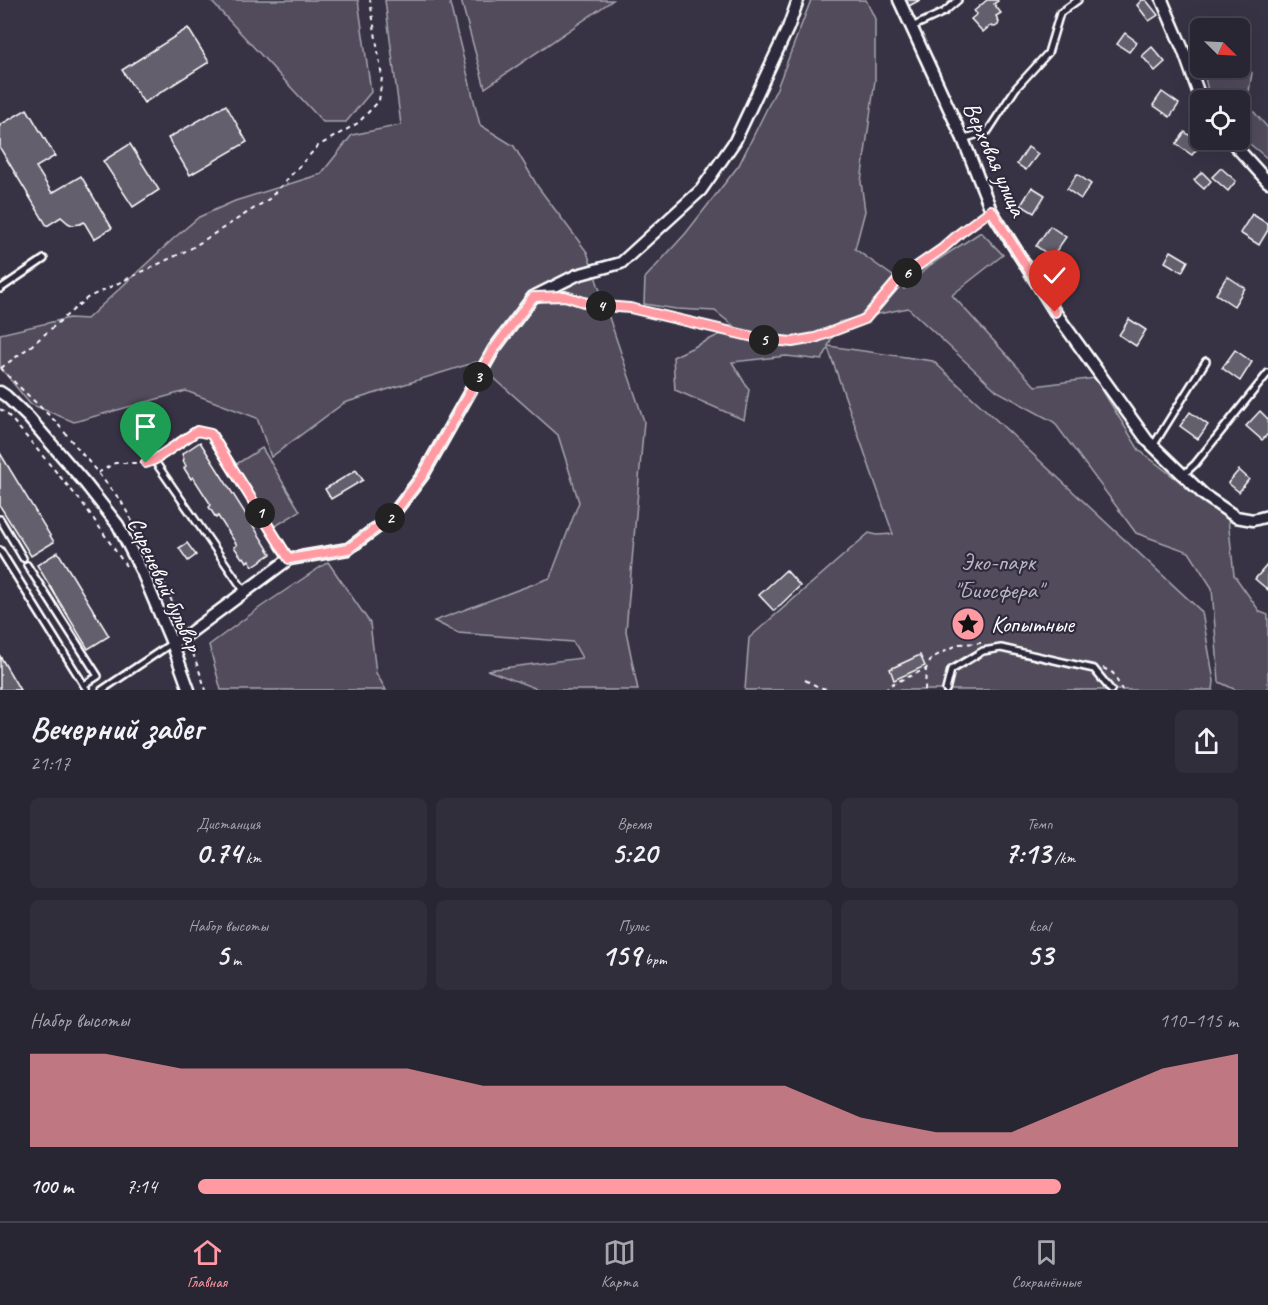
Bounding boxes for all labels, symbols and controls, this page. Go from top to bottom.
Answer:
north arrow [1190,18,1250,78]
map controls [1190,18,1250,150]
button: locate [1190,90,1250,150]
street label: Верховая улица [956,97,1034,222]
pin [1029,250,1080,312]
pin: 6 [892,258,922,288]
icon: check [1038,259,1071,292]
text: 6 [903,263,911,283]
pin: 4 [586,291,616,321]
text: 4 [597,296,605,316]
pin: 5 [749,325,779,355]
text: 5 [761,330,767,350]
pin: 3 [463,362,493,392]
text: 3 [474,367,482,387]
pin [120,401,171,463]
icon: arrive [129,410,162,443]
pin: 1 [245,498,275,528]
text: 1 [256,503,264,523]
pin: 2 [375,503,405,533]
text: 2 [386,508,394,528]
street label: Сиреневый бульвар [121,512,210,658]
park label: Эко-парк "Биосфера" [953,547,1048,605]
place icon: Копытные [950,606,986,642]
place label: Копытные [991,609,1076,639]
text: Вечерний забег [30,707,203,749]
button: share [1175,710,1238,773]
text: 21:17 [30,751,70,776]
text: Дистанция [196,814,260,834]
text: Время [617,814,651,834]
text: Темп [1027,814,1053,834]
text: 0.74 [195,834,242,872]
text: 5:20 [611,834,657,872]
text: 7:13 [1004,834,1050,872]
text: km [242,848,261,868]
text: /km [1050,848,1075,868]
text: Набор высоты [189,916,268,936]
text: Пульс [619,916,649,936]
text: kcal [1029,916,1050,936]
text: 5 [215,936,228,974]
text: 159 [601,936,641,974]
text: 53 [1026,936,1053,974]
text: m [228,950,241,970]
text: bpm [641,950,667,970]
text: Набор высоты [30,1008,129,1033]
text: 110–115 m [1159,1008,1238,1033]
text: 100 m [30,1174,73,1199]
text: 7:14 [126,1174,157,1199]
tab: Главная [187,1236,227,1292]
tab: Карта [601,1236,638,1292]
tab: Сохранённые [1012,1236,1081,1292]

